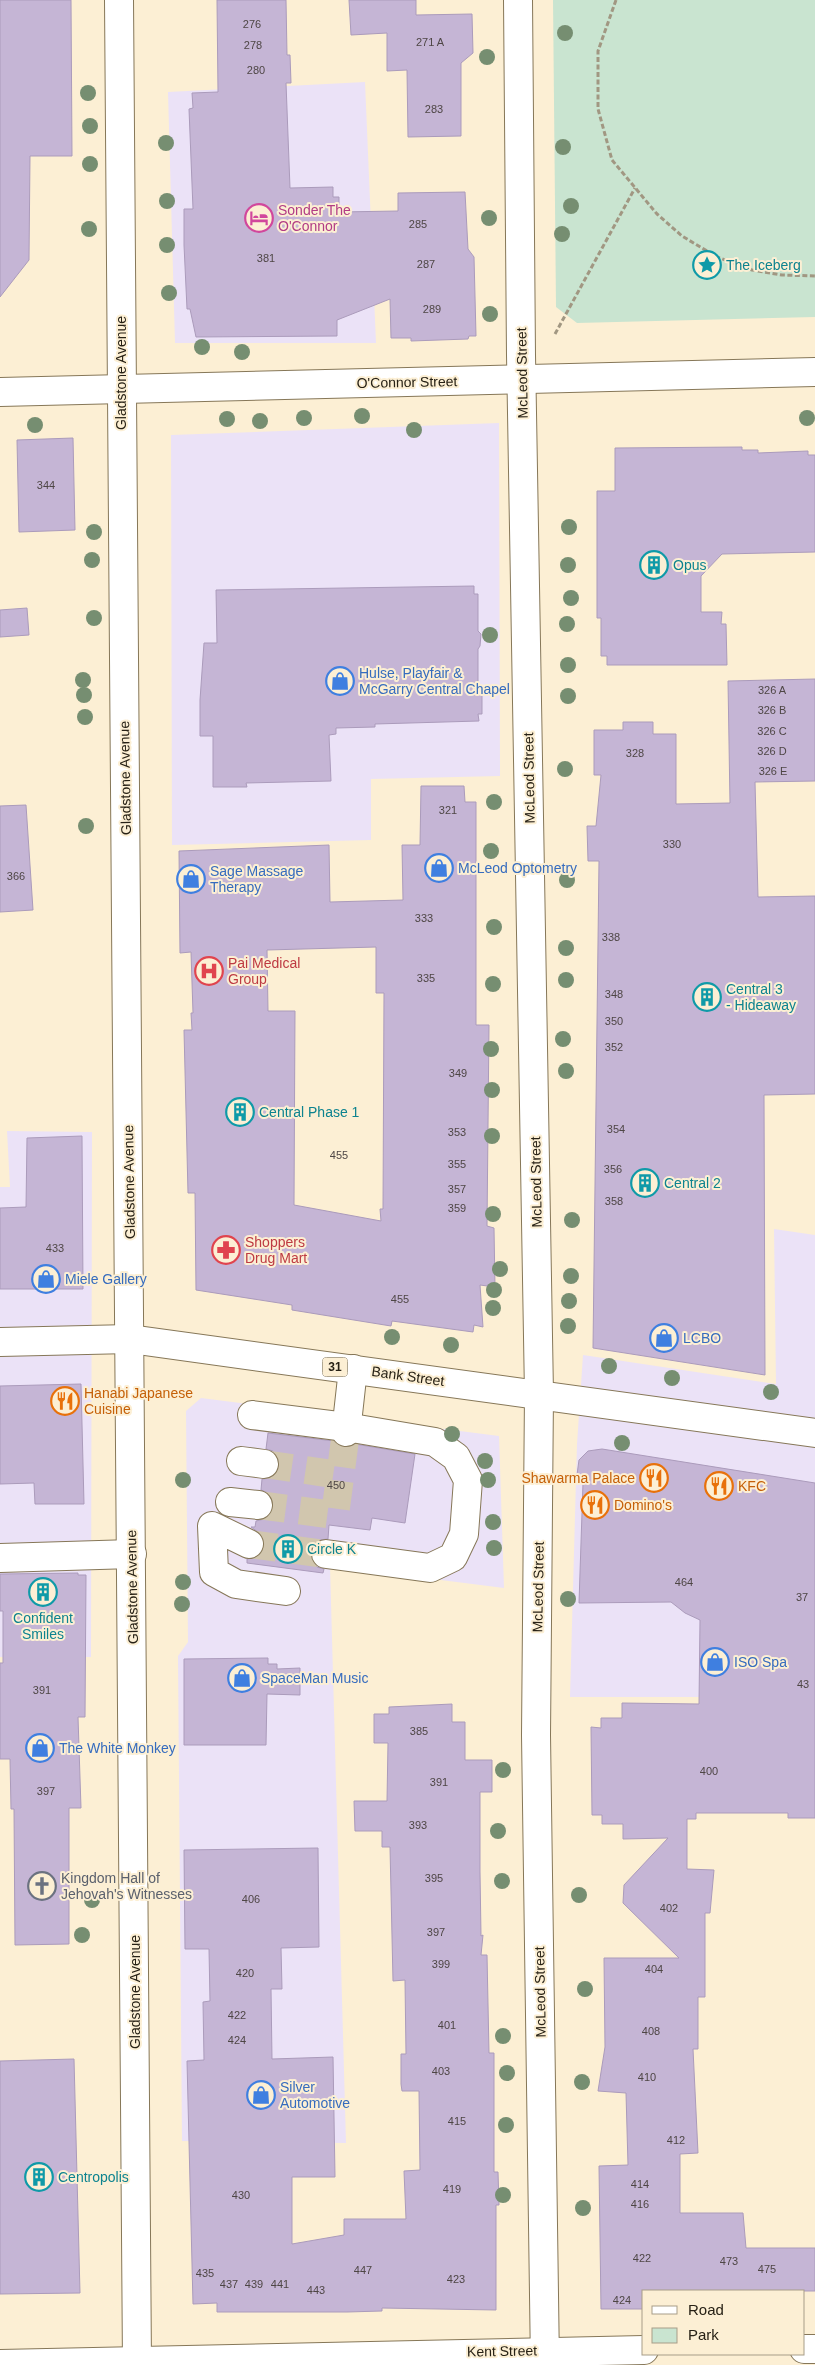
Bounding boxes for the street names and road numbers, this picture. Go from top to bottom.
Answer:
street label: Gladstone Avenue [113,316,129,430]
street label: McLeod Street [513,327,531,419]
street label: O'Connor Street [357,373,458,391]
street label: Gladstone Avenue [116,721,134,835]
street label: McLeod Street [520,732,538,824]
street label: Gladstone Avenue [120,1125,138,1239]
street label: McLeod Street [527,1136,545,1228]
road number: 31 [322,1358,348,1376]
street label: Bank Street [371,1363,445,1389]
street label: Gladstone Avenue [123,1530,141,1644]
street label: McLeod Street [529,1541,547,1633]
street label: Gladstone Avenue [127,1935,143,2049]
street label: McLeod Street [531,1946,549,2038]
street label: Kent Street [467,2342,537,2360]

